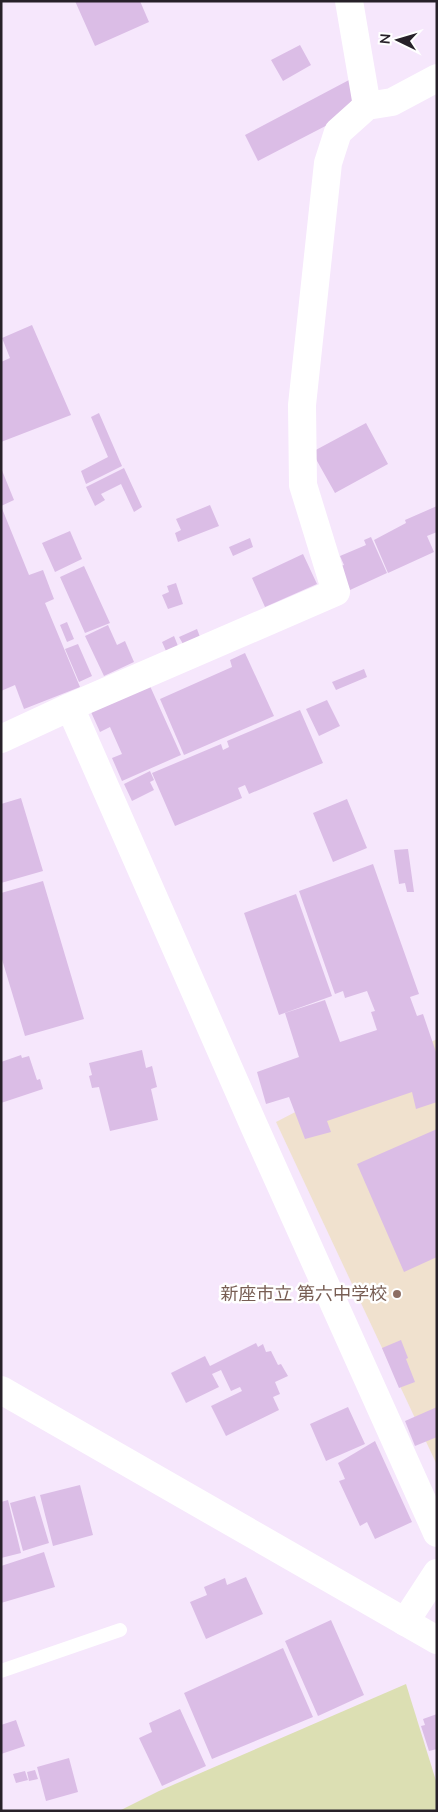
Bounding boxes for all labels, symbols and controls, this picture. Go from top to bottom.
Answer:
north arrow [373,15,423,65]
text: N [376,33,394,45]
place label: 新座市立 第六中学校 [220,1282,387,1305]
marker: 新座市立 第六中学校 [391,1288,403,1300]

